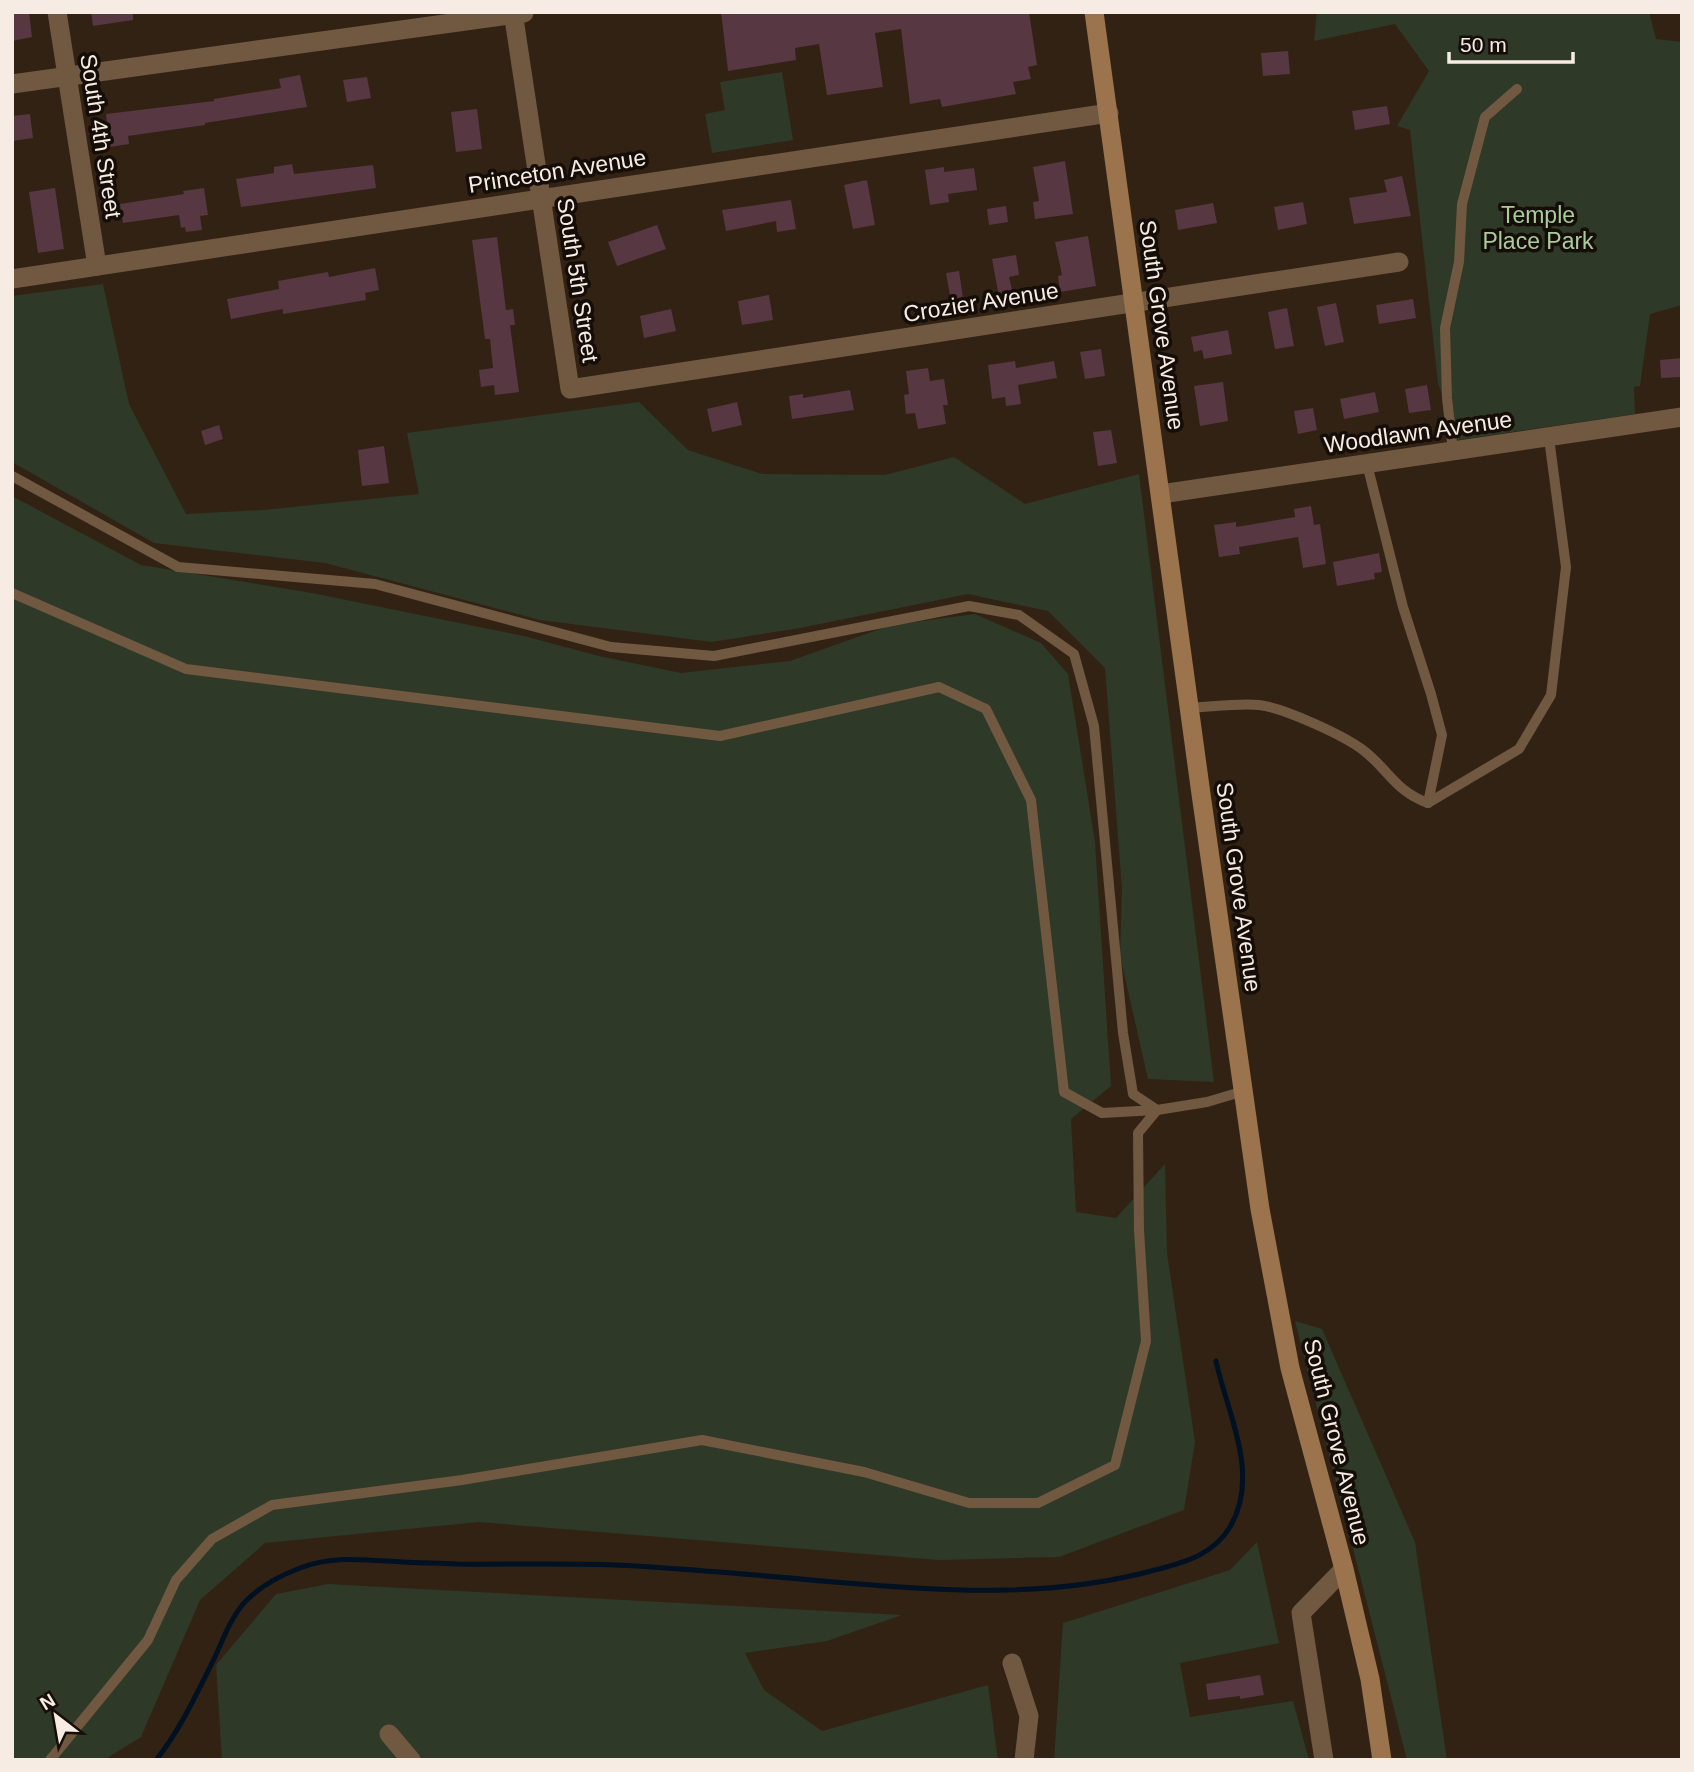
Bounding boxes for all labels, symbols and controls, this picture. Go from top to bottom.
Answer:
scale bar [1449,21,1573,65]
text: 50 m [1460,33,1507,56]
street label: South 4th Street [75,52,127,221]
street label: Princeton Avenue [466,144,648,198]
street label: South 5th Street [552,196,604,365]
park label: Temple Place Park [1482,202,1594,254]
street label: South Grove Avenue [1134,218,1190,432]
street label: Crozier Avenue [902,277,1060,327]
street label: Woodlawn Avenue [1322,406,1514,458]
street label: South Grove Avenue [1211,780,1267,994]
street label: South Grove Avenue [1299,1336,1375,1548]
north arrow [21,1681,91,1751]
text: N [36,1689,59,1714]

